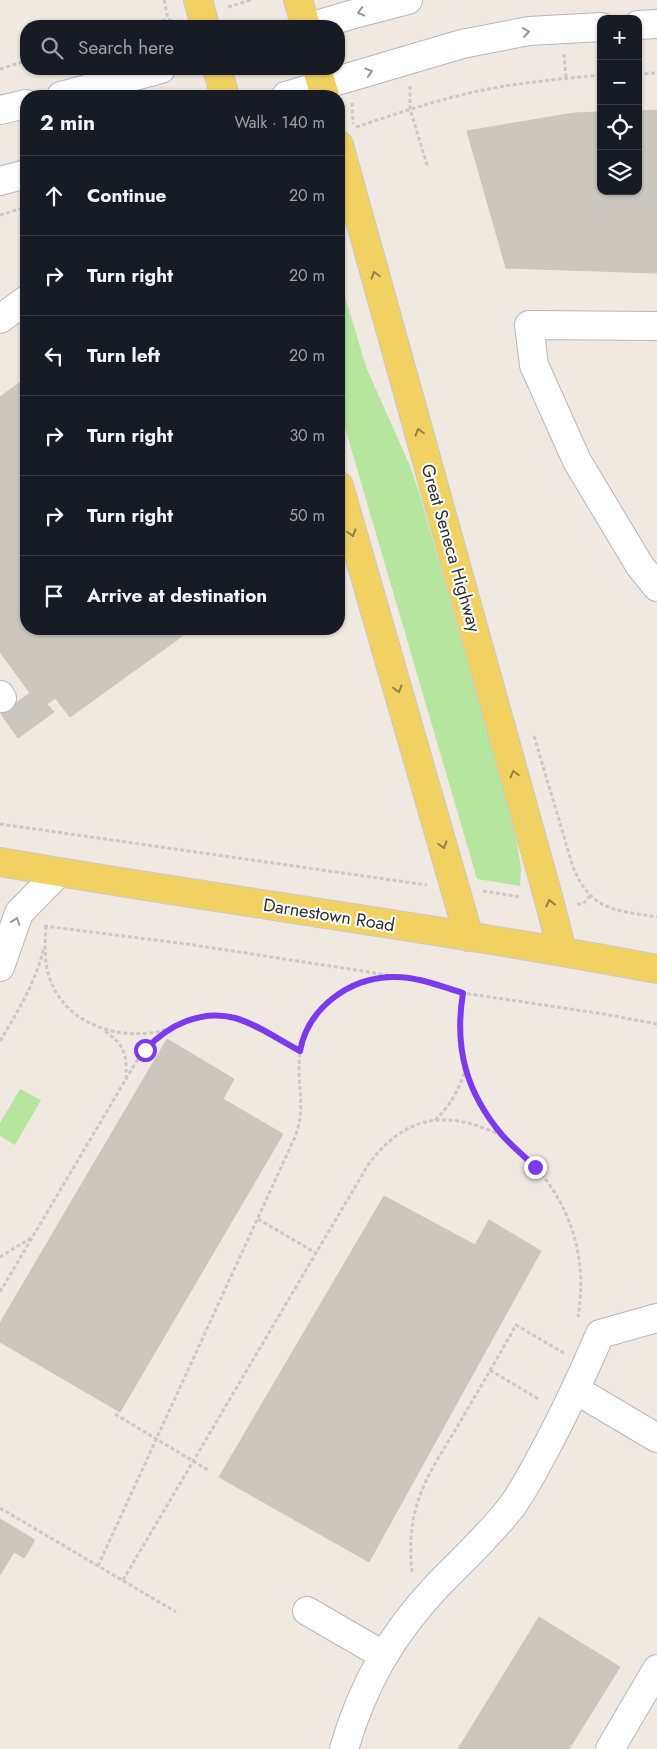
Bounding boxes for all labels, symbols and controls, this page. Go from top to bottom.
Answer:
one-way arrow [356,6,365,17]
map controls [597,15,642,195]
button: + [597,15,642,60]
search box [20,20,345,75]
one-way arrow [522,28,530,38]
icon: search [38,34,66,62]
text: Search here [78,34,174,61]
button: − [597,60,642,105]
one-way arrow [364,67,372,77]
button: locate [597,105,642,150]
text: 2 min [40,108,95,138]
text: Walk · 140 m [235,111,325,134]
button: layers [597,150,642,195]
icon: ahead [40,182,68,210]
text: Continue [87,182,166,209]
text: 20 m [289,184,325,207]
icon: right [40,262,68,290]
text: Turn right [87,262,173,289]
text: 20 m [289,264,325,287]
one-way arrow [370,271,380,279]
icon: left [40,342,68,370]
text: Turn left [87,342,160,369]
text: 20 m [289,344,325,367]
icon: right [40,422,68,450]
text: Turn right [87,422,173,449]
text: 30 m [289,424,325,447]
one-way arrow [414,428,424,436]
street label: Great Seneca Highway [415,461,487,635]
icon: right [40,502,68,530]
text: Turn right [87,502,173,529]
text: 50 m [289,504,325,527]
one-way arrow [347,528,357,536]
icon: arrive [40,582,68,610]
text: Arrive at destination [87,582,267,609]
one-way arrow [392,684,402,692]
one-way arrow [509,769,520,778]
one-way arrow [438,840,448,848]
street label: Darnestown Road [261,892,397,938]
one-way arrow [545,899,556,908]
one-way arrow [11,917,21,926]
route start [134,1039,157,1062]
route end [524,1156,547,1179]

